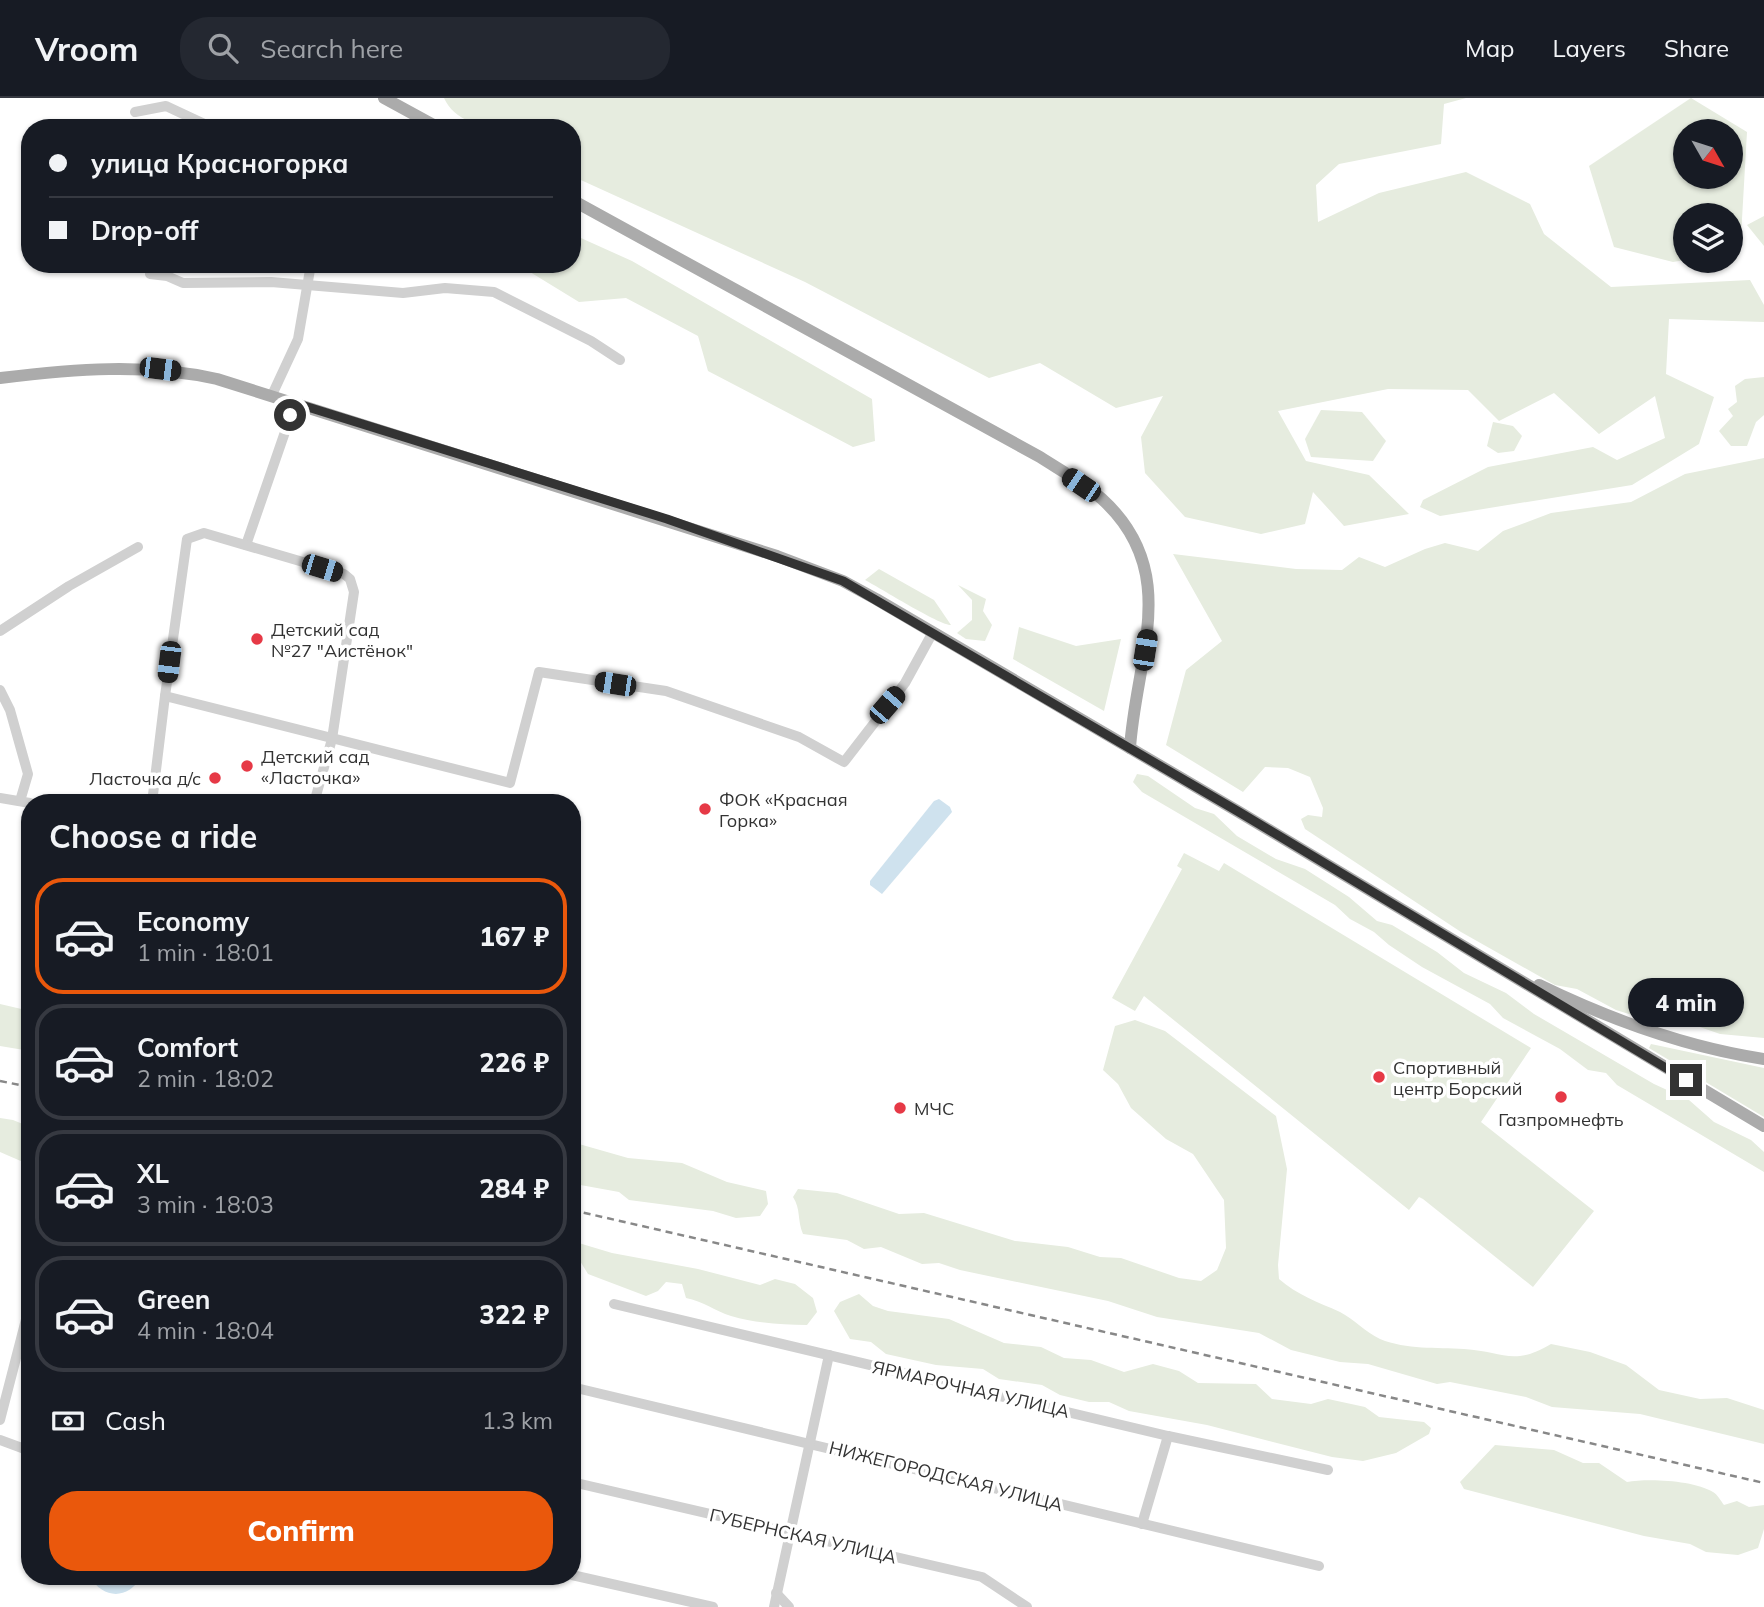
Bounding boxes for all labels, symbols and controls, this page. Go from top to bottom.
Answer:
search box [180,17,670,80]
text: Vroom [35,28,138,69]
icon: search [204,29,242,67]
text: Search here [260,32,403,65]
text: Map [1465,33,1514,63]
text: Layers [1552,33,1626,63]
text: Share [1664,33,1729,63]
north arrow [1673,119,1743,189]
map controls [1673,119,1743,273]
text: улица Красногорка [91,147,349,180]
button: layers [1673,203,1743,273]
text: Drop-off [91,214,198,247]
car [138,356,183,382]
route start [274,399,306,431]
car [1058,465,1105,505]
car [299,552,346,584]
place label: Детский сад №27 "Аистёнок" [271,618,413,662]
car [1132,628,1159,672]
marker: Детский сад №27 "Аистёнок" [249,631,265,647]
car [157,640,182,684]
car [593,670,638,698]
car [866,682,909,728]
place label: Детский сад «Ласточка» [261,745,370,789]
marker: Детский сад «Ласточка» [239,758,255,774]
place label: Ласточка д/с [89,767,201,790]
marker: Ласточка д/с [207,770,223,786]
place label: ФОК «Красная Горка» [719,788,848,832]
marker: ФОК «Красная Горка» [697,801,713,817]
text: Choose a ride [49,816,257,856]
icon: car [53,905,116,968]
text: Economy [137,905,249,938]
text: 167 ₽ [479,920,549,953]
text: 1 min · 18:01 [137,938,274,967]
callout: 4 min [1628,978,1744,1028]
text: 4 min [1655,988,1717,1017]
icon: car [53,1031,116,1094]
text: Comfort [137,1031,238,1064]
text: 226 ₽ [479,1046,549,1079]
place label: Спортивный центр Борский [1393,1056,1522,1100]
text: 2 min · 18:02 [137,1064,274,1093]
route end [1670,1064,1702,1096]
marker: Спортивный центр Борский [1371,1069,1387,1085]
marker: Газпромнефть [1553,1089,1569,1105]
place label: МЧС [914,1097,954,1120]
marker: МЧС [892,1100,908,1116]
place label: Газпромнефть [1498,1108,1624,1131]
icon: car [53,1157,116,1220]
text: XL [137,1157,169,1190]
text: 284 ₽ [479,1172,549,1205]
text: 3 min · 18:03 [137,1190,274,1219]
icon: car [53,1283,116,1346]
text: Green [137,1283,210,1316]
text: 322 ₽ [479,1298,549,1331]
text: 4 min · 18:04 [137,1316,274,1345]
street label: ЯРМАРОЧНАЯ УЛИЦА [870,1355,1072,1423]
icon: cash [49,1402,87,1440]
text: Cash [105,1404,166,1437]
text: 1.3 km [482,1406,553,1435]
street label: НИЖЕГОРОДСКАЯ УЛИЦА [827,1436,1065,1516]
button: Confirm [49,1491,553,1571]
street label: ГУБЕРНСКАЯ УЛИЦА [707,1503,899,1569]

